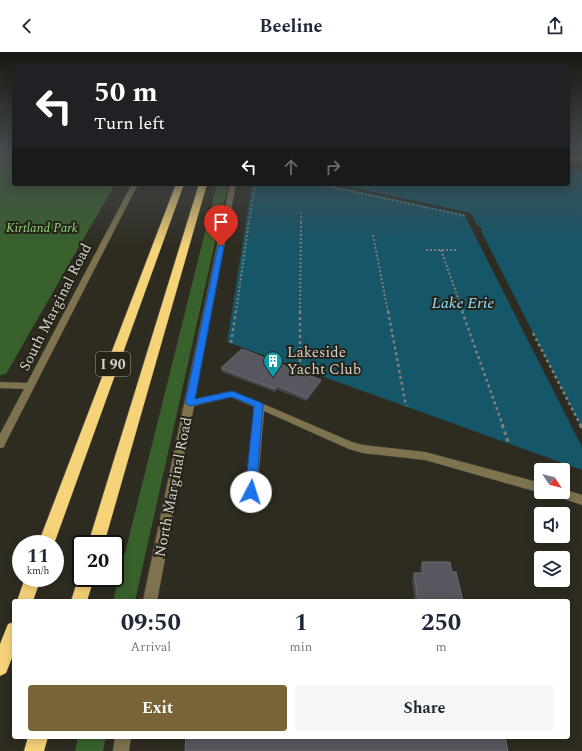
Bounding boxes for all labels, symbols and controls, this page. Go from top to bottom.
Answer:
text: Beeline [260,13,322,40]
icon: back [16,15,38,37]
icon: share [544,15,566,37]
text: 50 m [94,71,158,114]
icon: left [28,80,80,132]
text: Turn left [94,110,165,137]
icon: left [238,156,260,178]
icon: ahead [280,156,302,178]
icon: right [322,156,344,178]
pin [204,205,238,246]
icon: arrive [210,211,232,233]
park label: Kirtland Park [6,218,78,238]
street label: South Marginal Road [13,239,98,375]
water label: Lake Erie [432,291,494,315]
place label: Lakeside Yacht Club [287,341,361,381]
building icon: Lakeside Yacht Club [262,350,284,378]
road number: I 90 [96,352,130,376]
street label: North Marginal Road [149,415,198,559]
north arrow [534,463,570,499]
map controls [534,463,570,587]
position arrow [230,471,272,513]
button: sound [534,507,570,543]
speed limit sign: 20 [72,535,124,587]
text: 11 [27,541,49,571]
button: layers [534,551,570,587]
text: km/h [27,563,49,579]
text: 09:50 [121,605,181,641]
text: 1 [294,605,308,641]
text: 250 [421,605,461,641]
text: Arrival [131,637,171,657]
text: min [290,637,312,657]
text: m [436,637,447,657]
button: Exit [28,685,287,731]
button: Share [295,685,554,731]

